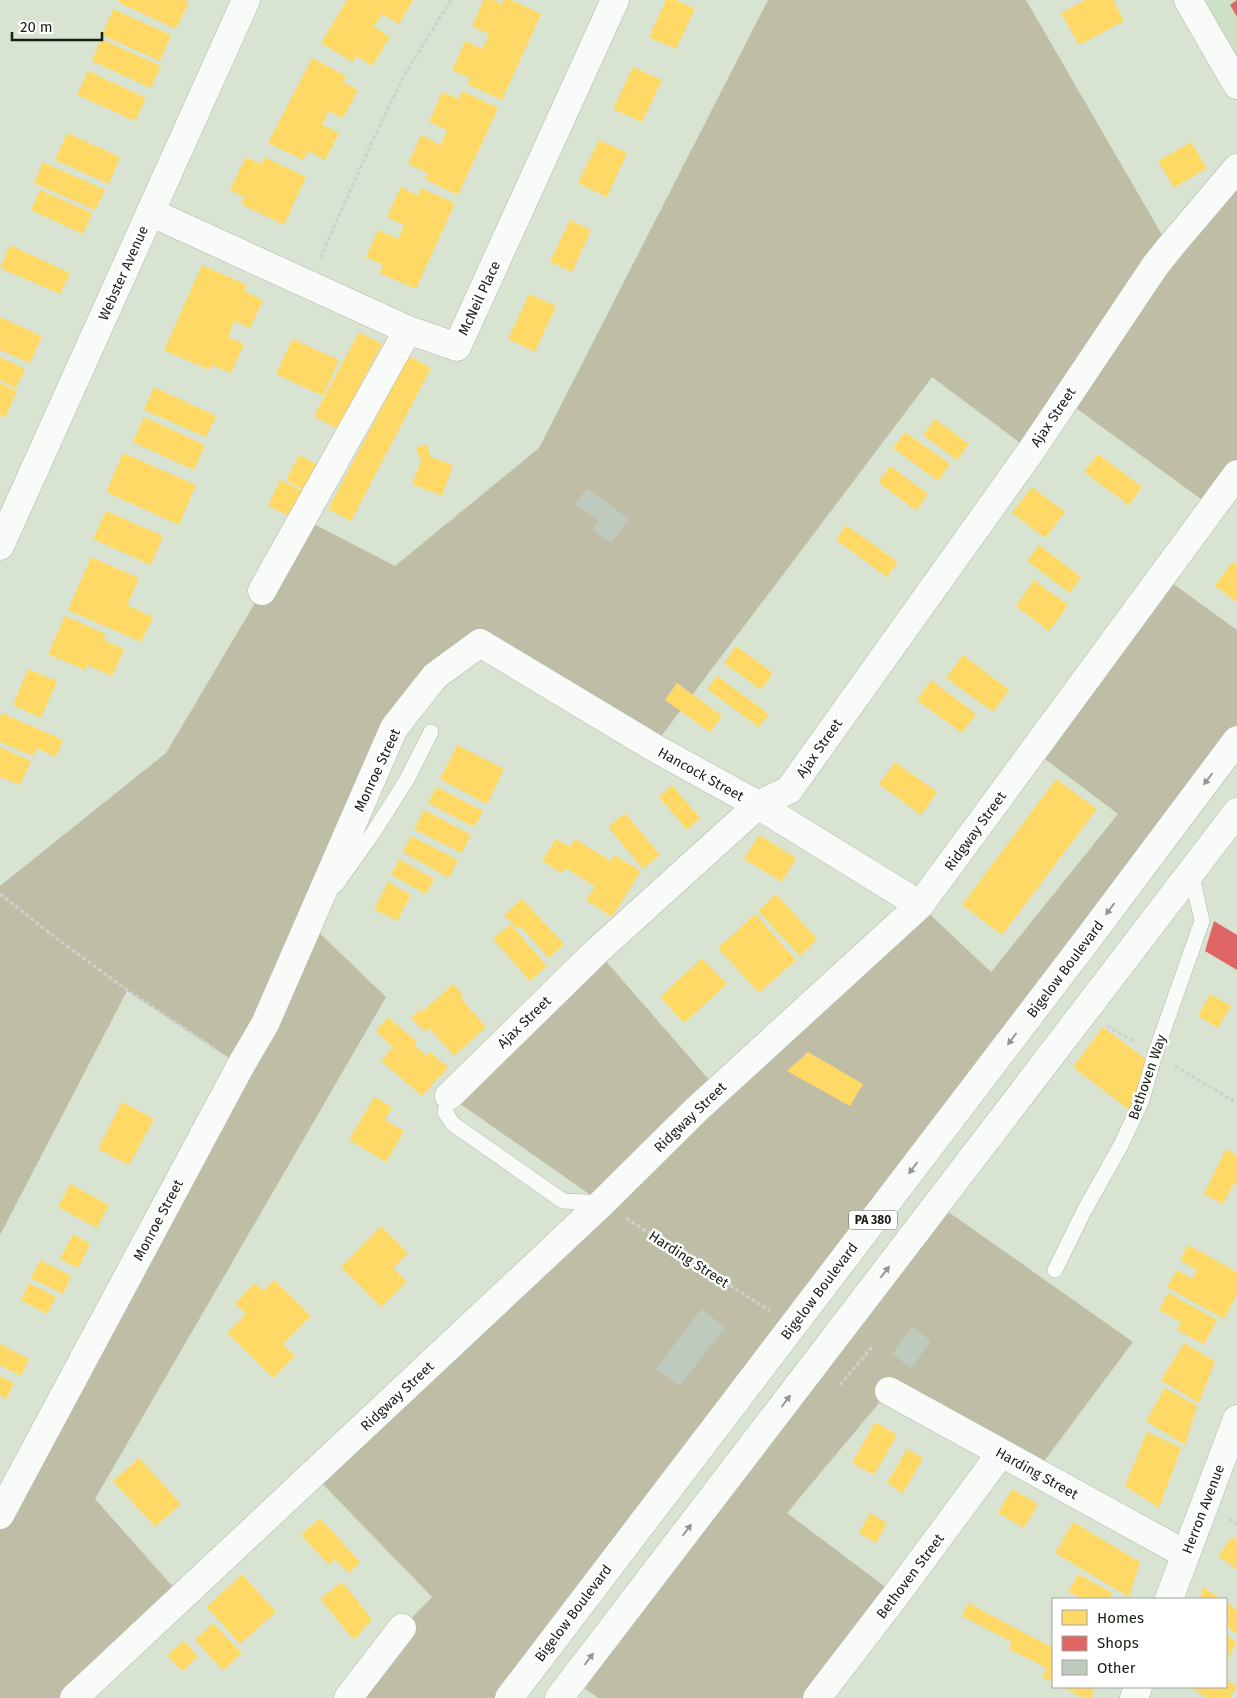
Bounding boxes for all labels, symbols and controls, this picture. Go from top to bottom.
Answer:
scale bar [12,10,102,42]
text: 20 m [20,18,53,36]
street label: Webster Avenue [95,223,152,323]
street label: McNeil Place [455,258,504,338]
street label: Ajax Street [1027,384,1080,450]
street label: Ajax Street [793,715,846,781]
street label: Monroe Street [351,725,405,814]
street label: Hancock Street [655,744,747,805]
one-way arrow [1202,772,1213,785]
street label: Ridgway Street [941,788,1010,874]
one-way arrow [1105,902,1115,916]
street label: Bigelow Boulevard [1023,917,1107,1021]
street label: Ajax Street [494,992,555,1052]
one-way arrow [1006,1032,1017,1045]
street label: Bethoven Way [1125,1032,1170,1122]
street label: Ridgway Street [651,1078,731,1156]
one-way arrow [908,1161,918,1175]
street label: Monroe Street [130,1176,187,1264]
road number: PA 380 [849,1210,897,1230]
street label: Harding Street [646,1227,733,1292]
street label: Bigelow Boulevard [777,1239,861,1343]
one-way arrow [879,1266,890,1279]
street label: Ridgway Street [357,1357,438,1435]
one-way arrow [781,1394,791,1408]
street label: Harding Street [993,1444,1082,1504]
street label: Herron Avenue [1179,1462,1228,1556]
one-way arrow [682,1524,693,1537]
street label: Bethoven Street [873,1530,948,1622]
street label: Bigelow Boulevard [531,1561,615,1665]
legend [1052,1598,1227,1688]
text: Homes [1097,1609,1144,1627]
text: Shops [1097,1634,1139,1652]
one-way arrow [584,1652,594,1666]
text: Other [1097,1659,1136,1677]

